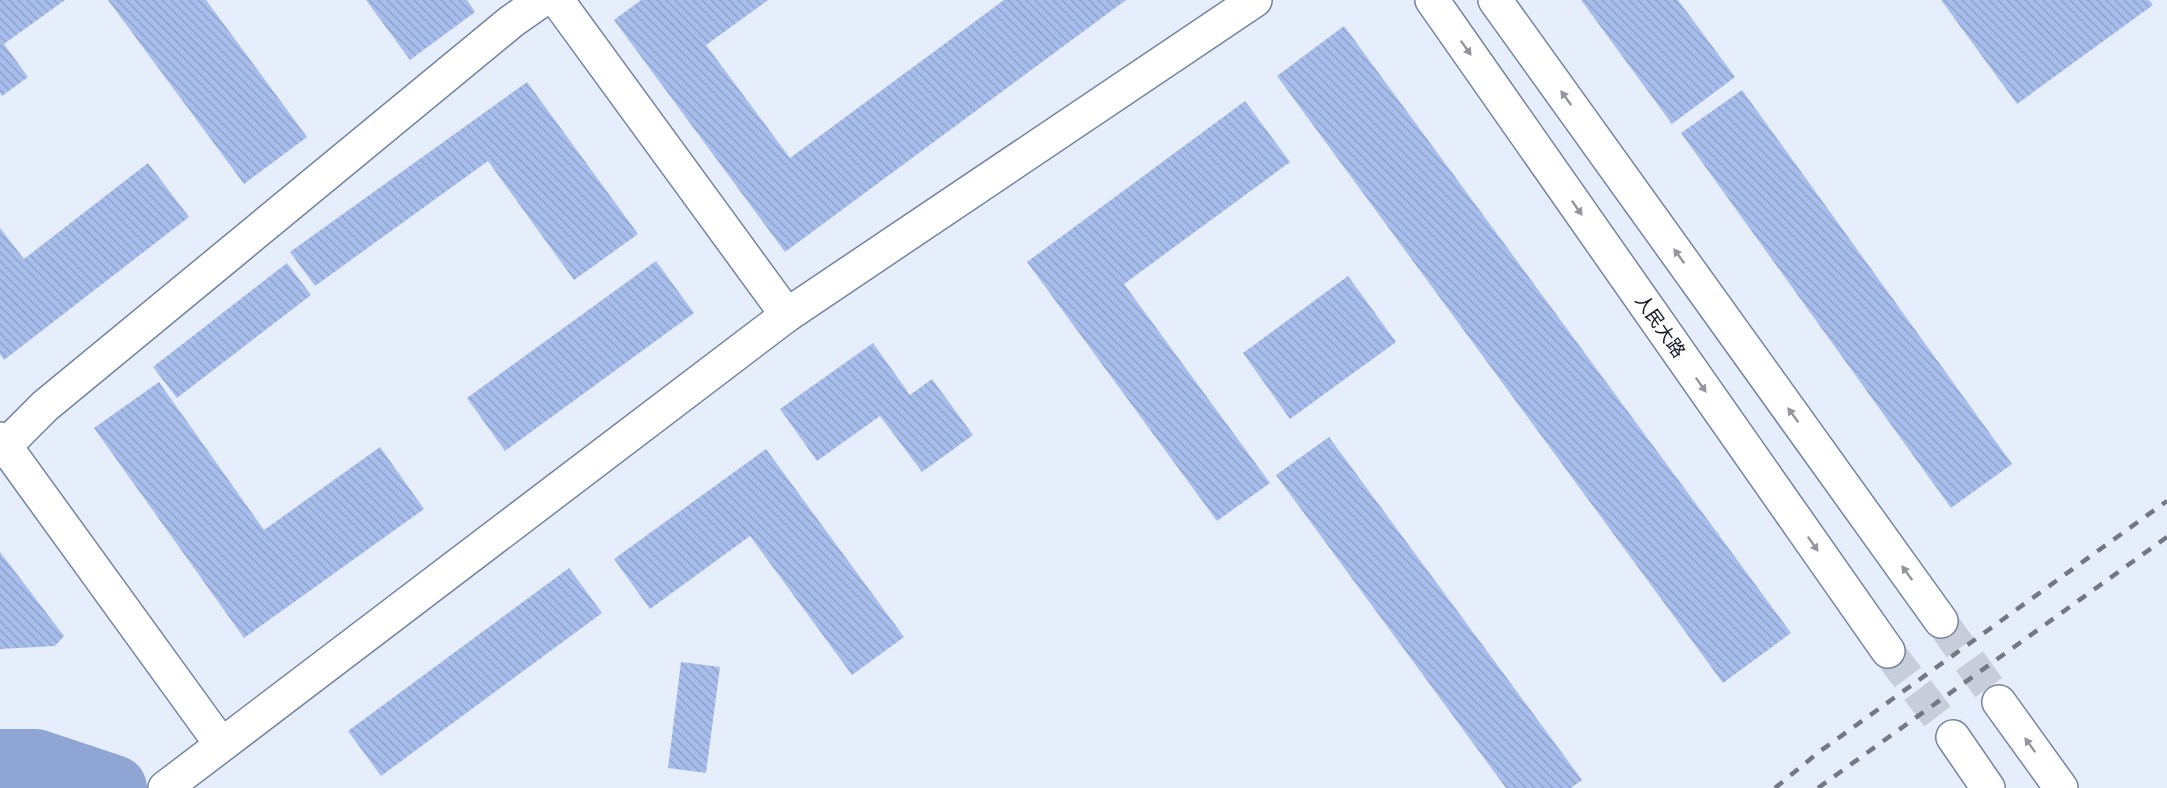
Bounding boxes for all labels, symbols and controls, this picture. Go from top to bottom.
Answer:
one-way arrow [1460,40,1471,56]
one-way arrow [1560,91,1572,106]
one-way arrow [1571,199,1583,215]
one-way arrow [1674,249,1686,264]
street label: 人民大路 [1630,289,1691,362]
one-way arrow [1695,376,1707,392]
one-way arrow [1787,407,1799,423]
one-way arrow [1807,536,1819,552]
one-way arrow [1901,566,1913,582]
one-way arrow [2024,738,2036,754]

